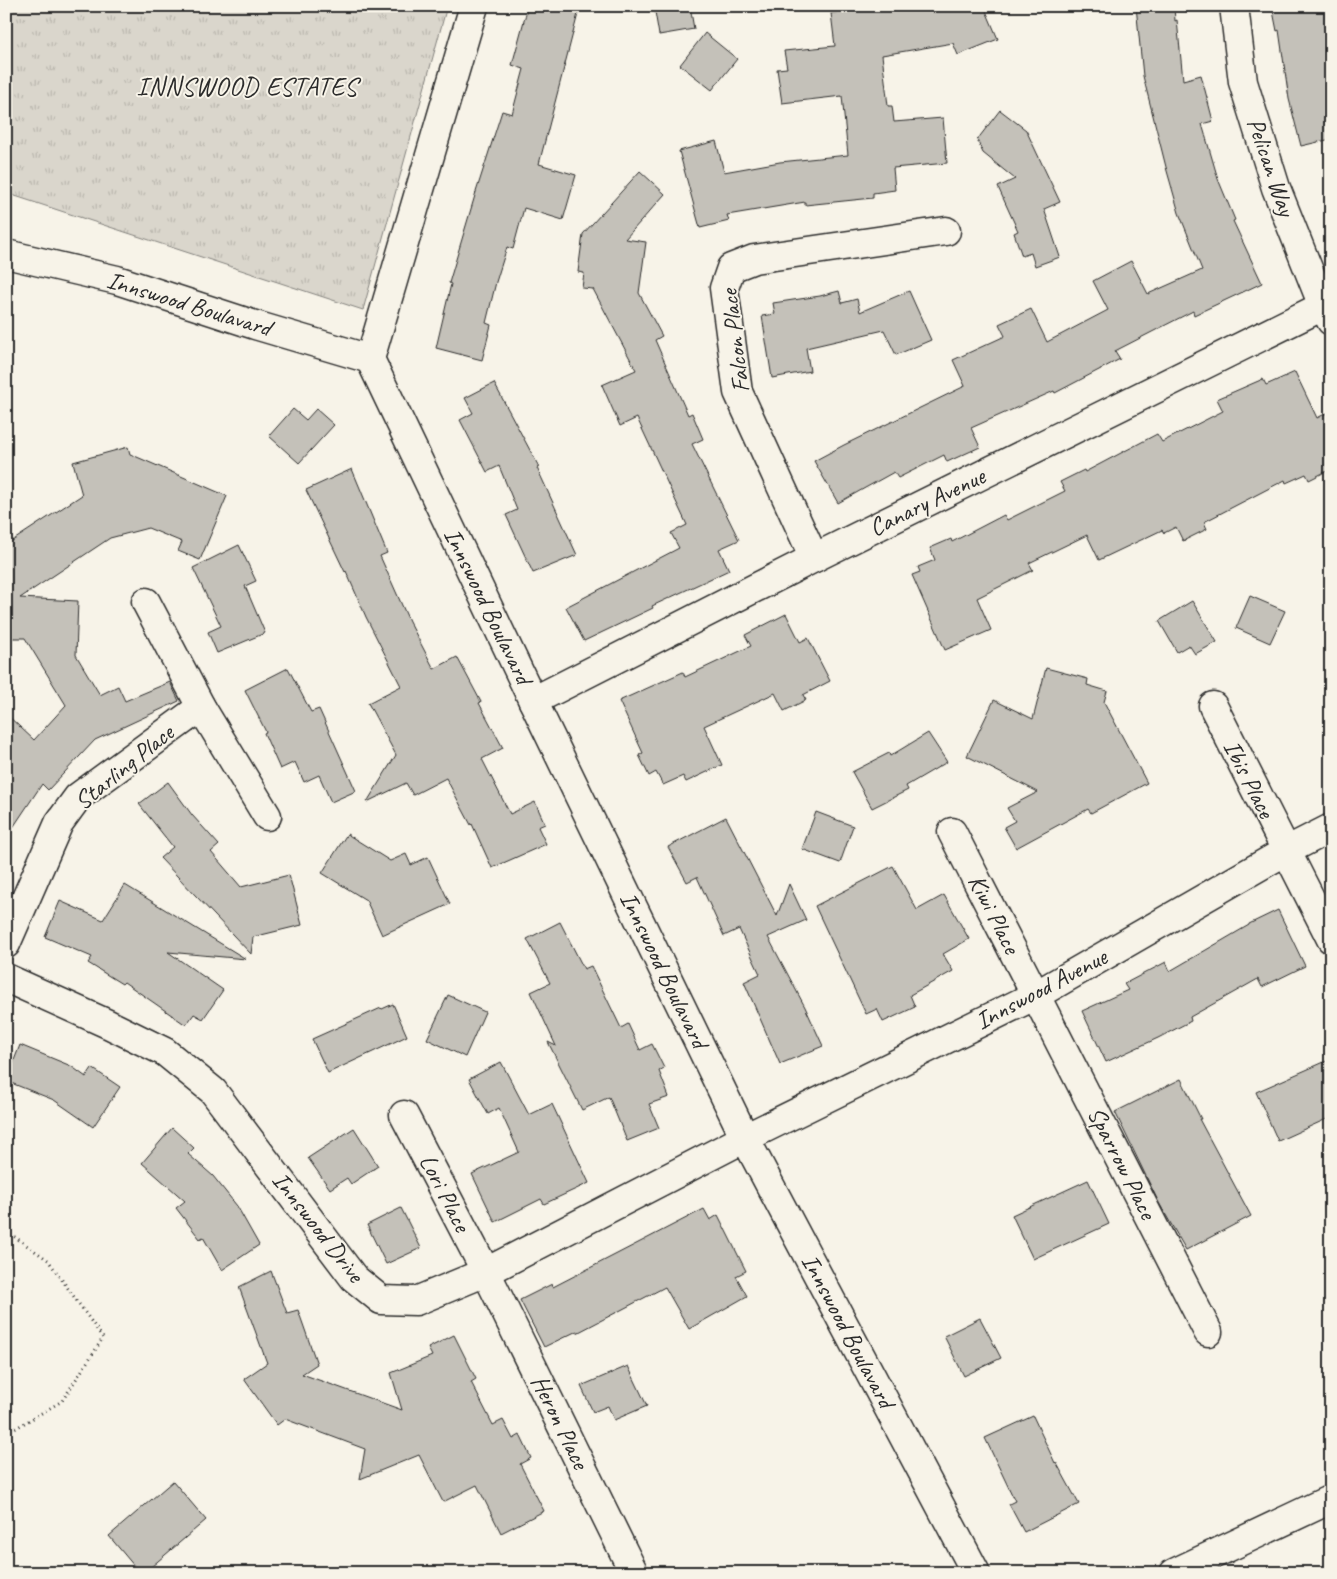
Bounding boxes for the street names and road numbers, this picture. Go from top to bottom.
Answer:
street label: Pelican Way [1239,114,1303,223]
street label: Innswood Boulavard [103,264,278,345]
street label: Falcon Place [713,286,757,395]
street label: Canary Avenue [864,459,992,544]
street label: Innswood Boulavard [436,523,541,692]
street label: Starling Place [68,716,182,817]
street label: Ibis Place [1216,735,1283,825]
street label: Kiwi Place [961,869,1028,961]
street label: Innswood Boulavard [612,887,717,1056]
street label: Innswood Avenue [970,940,1114,1037]
street label: Sparrow Place [1080,1101,1165,1226]
street label: Lori Place [412,1149,479,1239]
street label: Innswood Drive [265,1165,372,1290]
street label: Innswood Boulavard [794,1248,903,1416]
street label: Heron Place [524,1370,597,1476]

